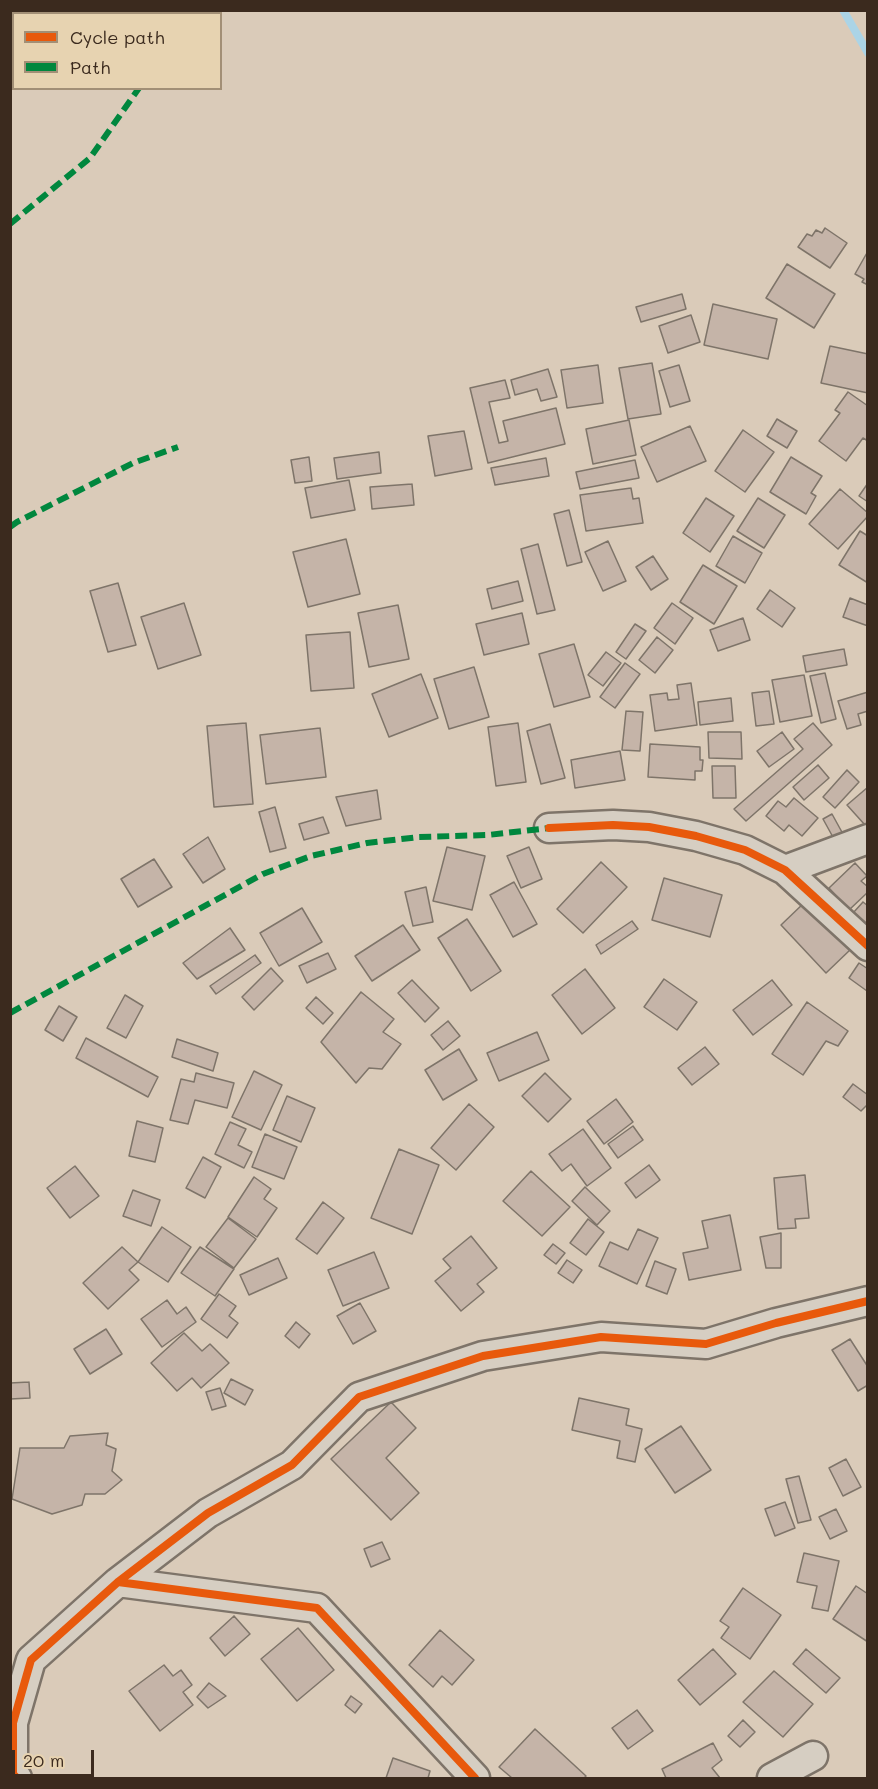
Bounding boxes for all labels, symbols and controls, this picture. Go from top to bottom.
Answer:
legend [12,12,222,90]
text: Cycle path [70,25,165,49]
text: Path [70,55,110,79]
scale bar [15,1738,98,1776]
text: 20 m [23,1748,64,1772]

